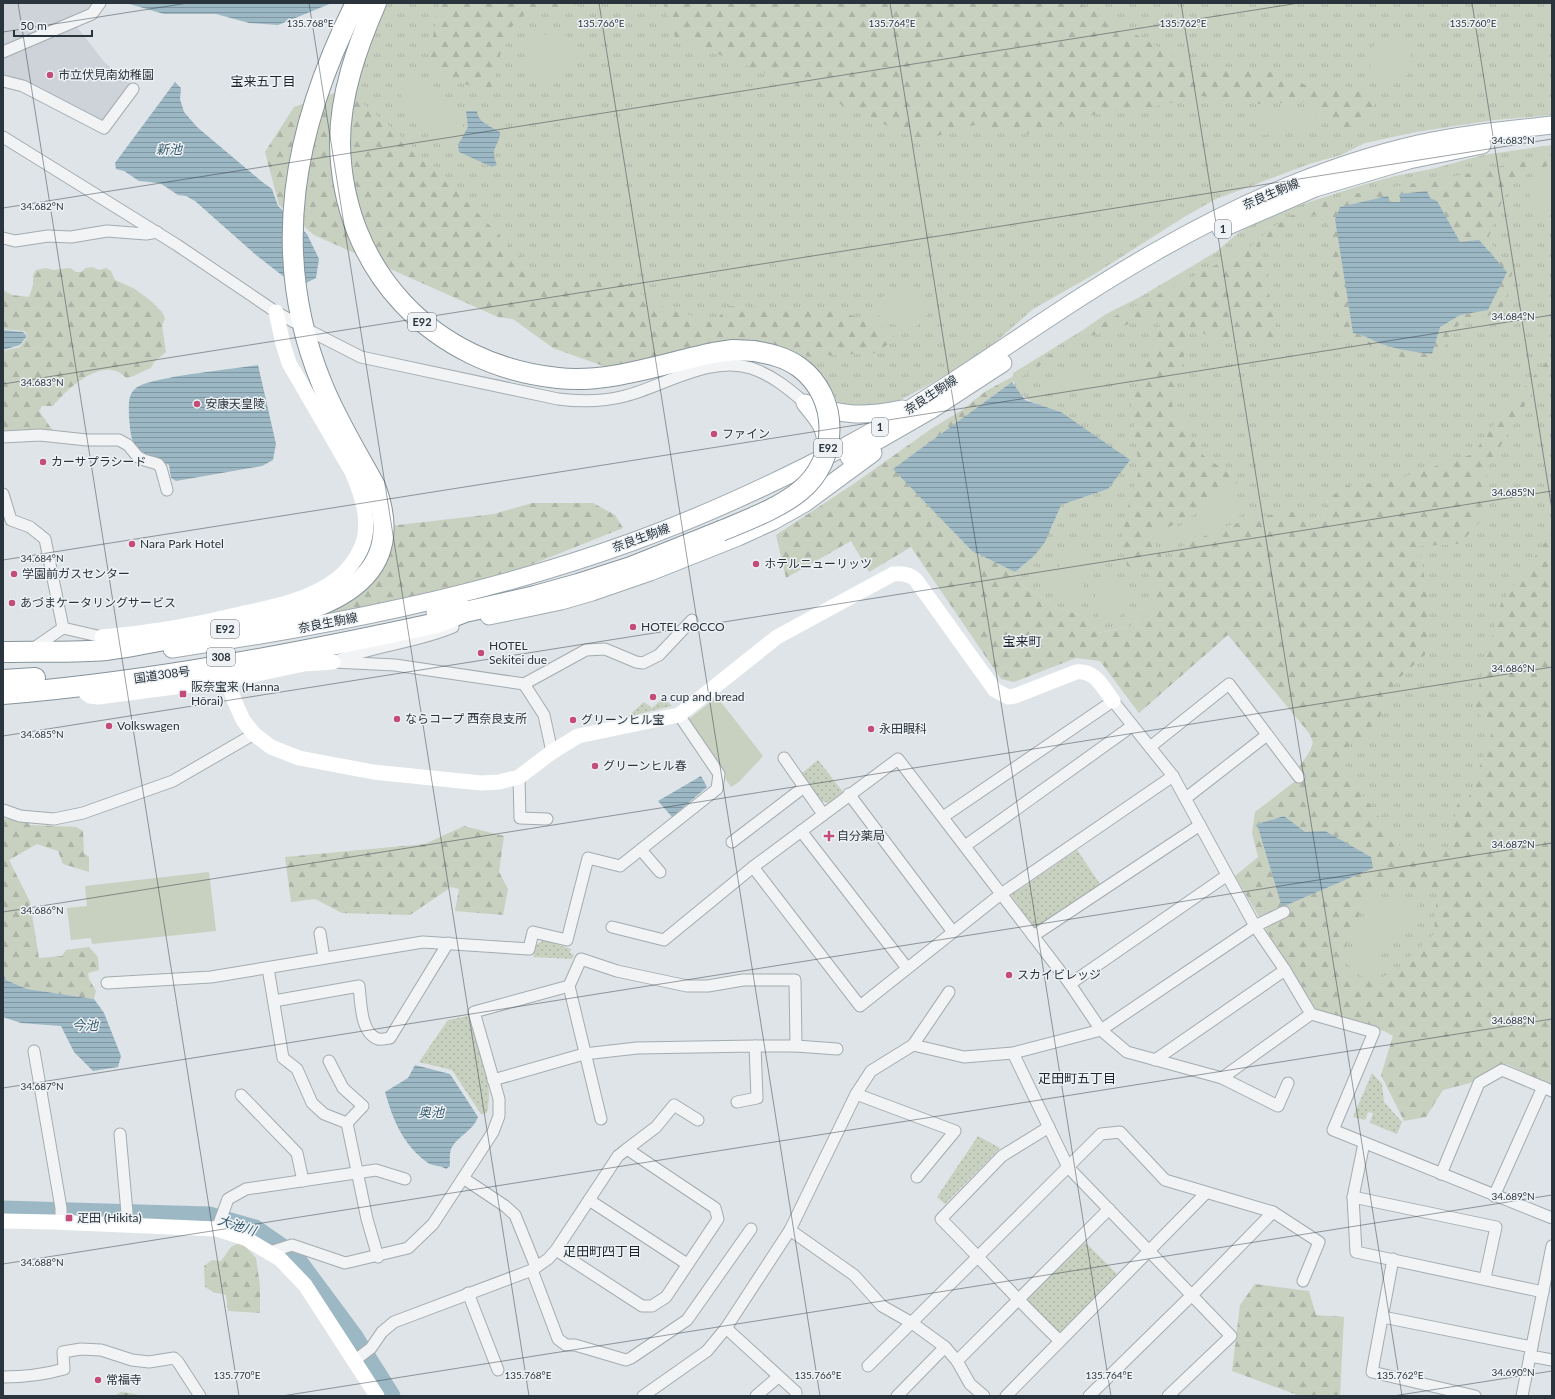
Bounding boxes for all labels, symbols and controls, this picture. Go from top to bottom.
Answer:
scale bar [14,12,92,38]
text: 135.768°E [286,17,334,29]
text: 135.766°E [577,17,625,29]
text: 135.764°E [868,17,916,29]
text: 135.762°E [1159,17,1207,29]
text: 135.760°E [1449,17,1497,29]
text: 50 m [20,18,47,33]
place label: 市立伏見南幼稚園 [58,67,154,82]
marker: 市立伏見南幼稚園 [45,70,55,80]
district label: 宝来五丁目 [230,73,296,89]
text: 34.683°N [1491,134,1535,146]
water label: 新池 [156,141,184,157]
street label: 奈良生駒線 [1240,175,1301,212]
text: 34.682°N [20,200,64,212]
road number: 1 [1215,220,1231,238]
text: 34.684°N [1491,310,1535,322]
road number: E92 [408,313,436,331]
street label: 奈良生駒線 [901,372,960,417]
text: 34.683°N [20,376,64,388]
place label: 安康天皇陵 [205,396,265,411]
marker: 安康天皇陵 [192,399,202,409]
road number: 1 [872,418,888,436]
place label: ファイン [722,426,770,441]
marker: ファイン [709,429,719,439]
road number: E92 [814,439,842,457]
place label: カーサプラシード [51,454,147,469]
marker: カーサプラシード [38,457,48,467]
text: 34.685°N [1491,486,1535,498]
street label: 奈良生駒線 [610,520,672,555]
place label: Nara Park Hotel [140,536,224,551]
marker: Nara Park Hotel [127,539,137,549]
text: 34.684°N [20,552,64,564]
place label: ホテルニューリッツ [764,556,872,571]
marker: ホテルニューリッツ [751,559,761,569]
place label: 学園前ガスセンター [22,566,130,581]
marker: 学園前ガスセンター [9,569,19,579]
place label: あづまケータリングサービス [20,595,176,610]
marker: あづまケータリングサービス [7,598,17,608]
street label: 奈良生駒線 [297,609,359,636]
place label: HOTEL ROCCO [641,619,725,634]
road number: E92 [211,620,239,638]
marker: HOTEL ROCCO [628,622,638,632]
district label: 宝来町 [1002,633,1042,649]
place label: HOTEL Sekitei due [489,638,547,667]
road number: 308 [207,648,235,666]
marker: HOTEL Sekitei due [476,648,486,658]
text: 34.686°N [1491,662,1535,674]
street label: 国道308号 [133,663,191,686]
place label: 阪奈宝来 (Hanna Hōrai) [191,679,280,708]
marker: 阪奈宝来 (Hanna Hōrai) [178,689,188,699]
place label: a cup and bread [661,689,745,704]
marker: a cup and bread [648,692,658,702]
place label: ならコープ 西奈良支所 [405,711,527,726]
place label: グリーンヒル宝 [581,712,664,727]
marker: ならコープ 西奈良支所 [392,714,402,724]
marker: グリーンヒル宝 [568,715,578,725]
place label: Volkswagen [117,718,180,733]
marker: Volkswagen [104,721,114,731]
place label: 永田眼科 [879,721,927,736]
marker: 永田眼科 [866,724,876,734]
text: 34.685°N [20,728,64,740]
place label: グリーンヒル春 [603,758,686,773]
marker: グリーンヒル春 [590,761,600,771]
place label: 自分薬局 [837,828,885,843]
marker: 自分薬局 [824,831,834,841]
text: 34.687°N [1491,838,1535,850]
text: 34.686°N [20,904,64,916]
place label: スカイビレッジ [1017,967,1101,982]
marker: スカイビレッジ [1004,970,1014,980]
text: 34.688°N [1491,1014,1535,1026]
water label: 今池 [72,1017,100,1033]
district label: 疋田町五丁目 [1038,1070,1116,1086]
text: 34.687°N [20,1080,64,1092]
water label: 奥池 [418,1104,446,1120]
text: 34.689°N [1491,1190,1535,1202]
place label: 疋田 (Hikita) [77,1210,142,1225]
water label: 大池川 [216,1211,260,1239]
marker: 疋田 (Hikita) [64,1213,74,1223]
district label: 疋田町四丁目 [563,1243,641,1259]
text: 34.688°N [20,1256,64,1268]
text: 34.690°N [1491,1366,1535,1378]
text: 135.770°E [213,1369,261,1381]
text: 135.768°E [504,1369,552,1381]
text: 135.766°E [794,1369,842,1381]
text: 135.764°E [1085,1369,1133,1381]
text: 135.762°E [1376,1369,1424,1381]
place label: 常福寺 [106,1372,142,1387]
marker: 常福寺 [93,1375,103,1385]

